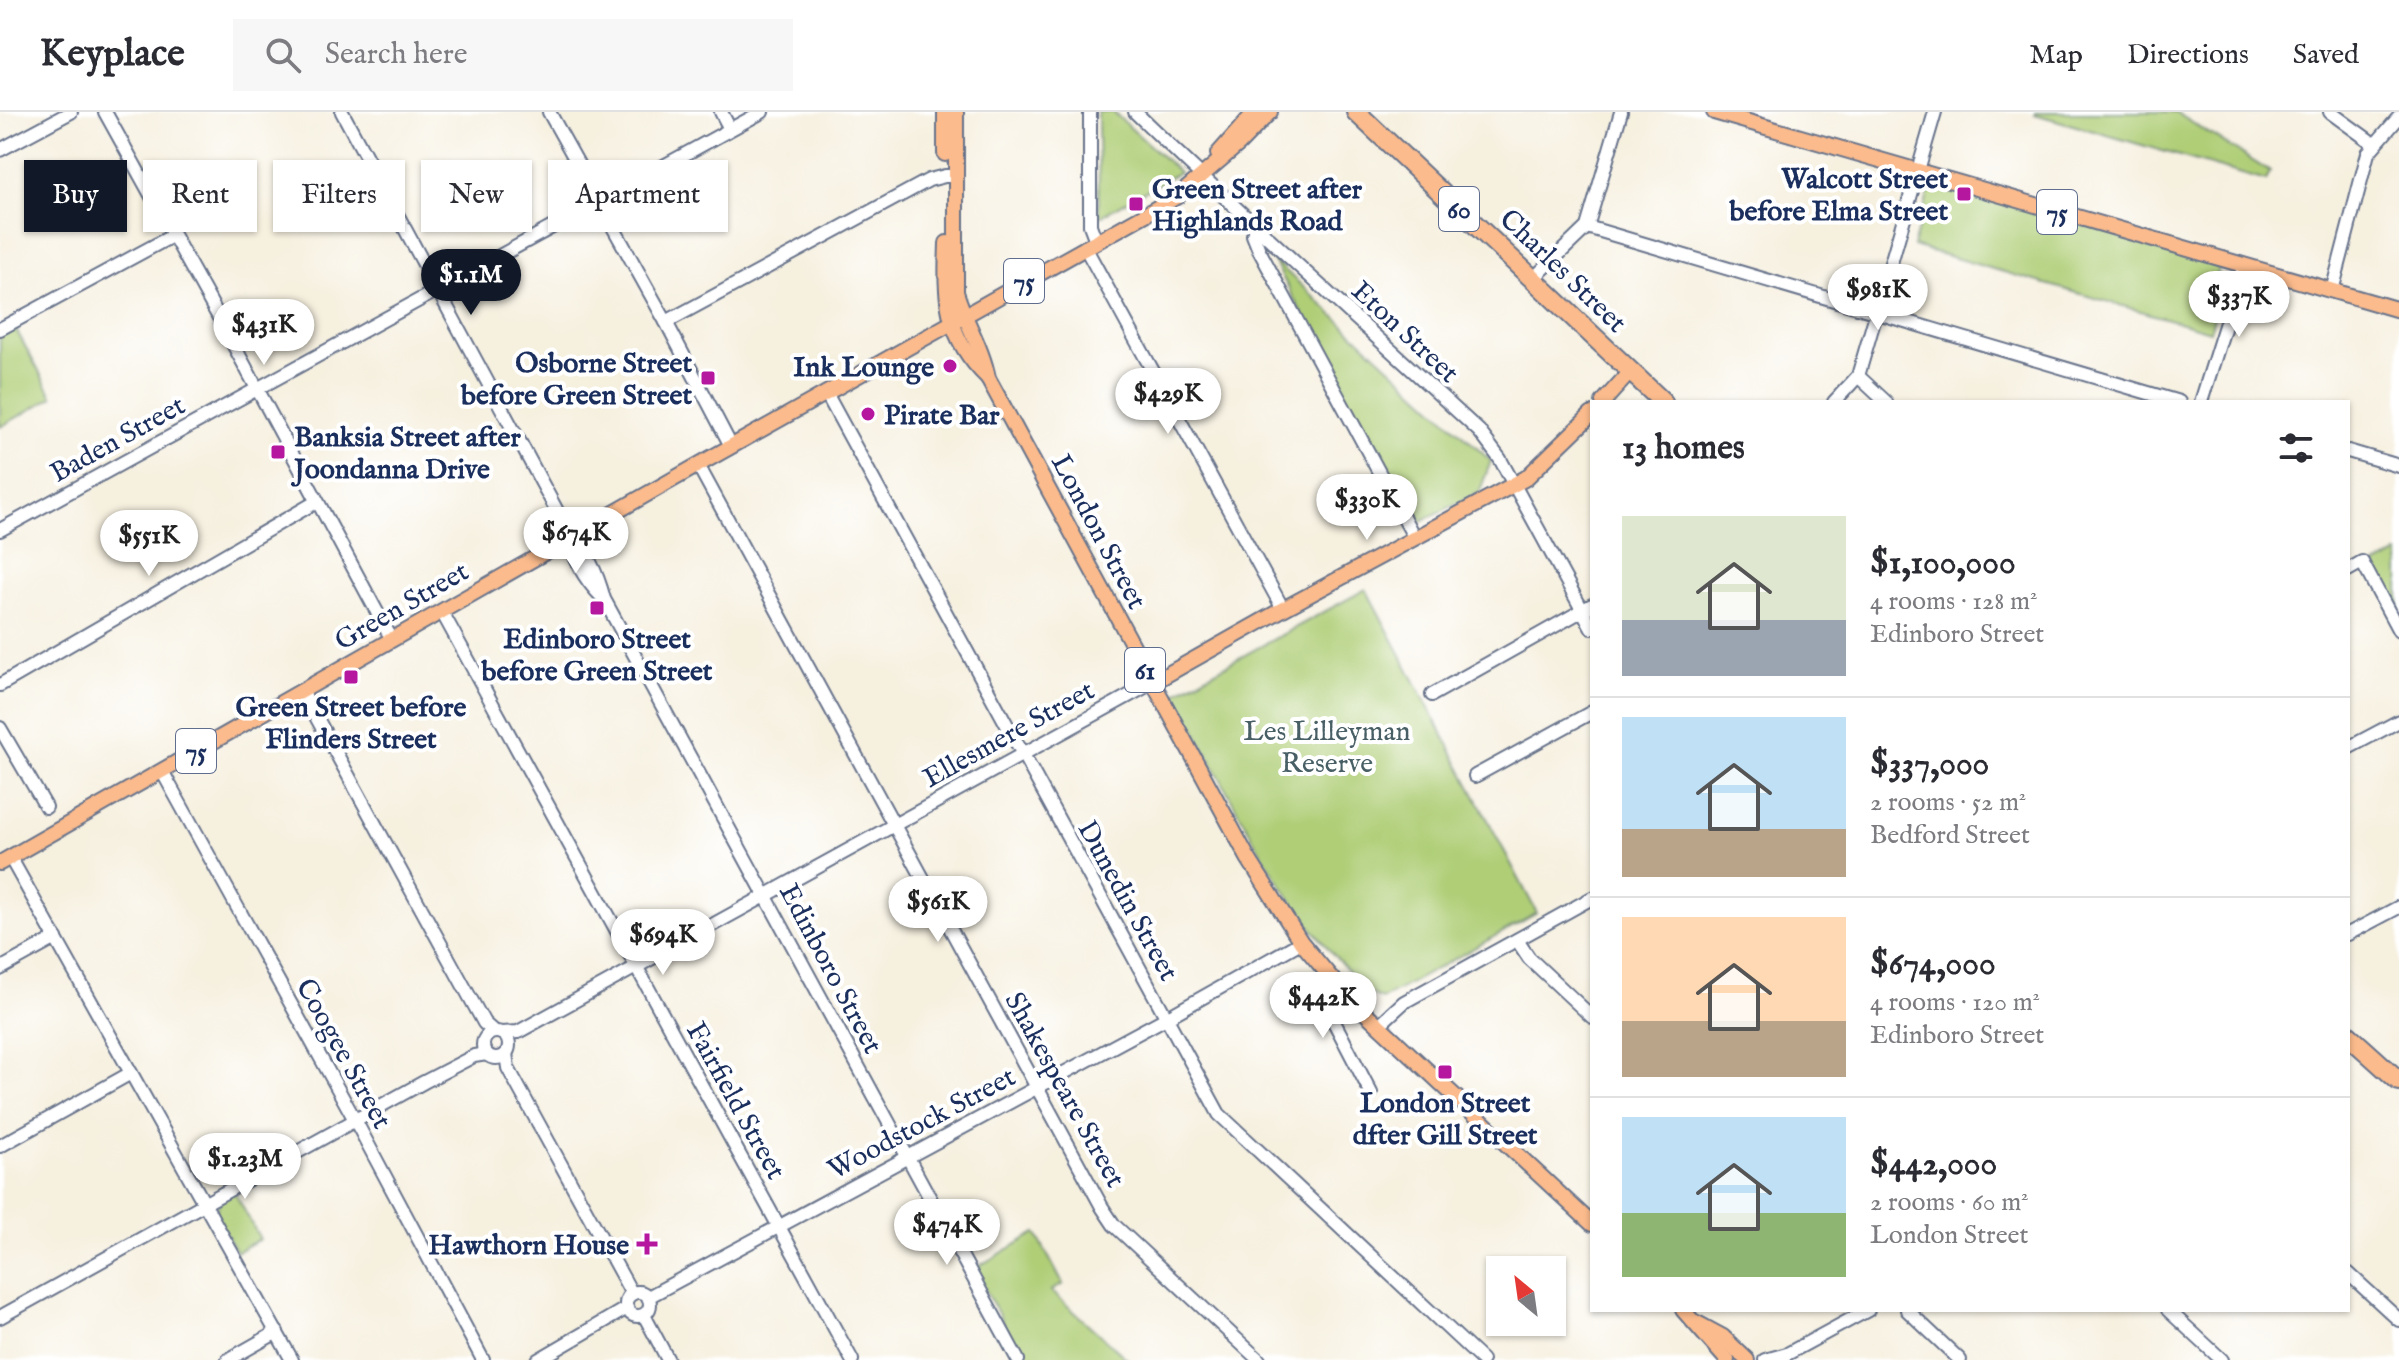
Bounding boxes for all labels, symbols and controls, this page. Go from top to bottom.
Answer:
search box [233,19,793,91]
text: Keyplace [40,31,185,79]
icon: search [261,33,305,77]
text: Search here [325,36,468,74]
text: Map [2029,38,2083,73]
text: Directions [2127,38,2249,73]
text: Saved [2293,38,2359,73]
chip: Buy [24,160,127,232]
chip: Rent [143,160,257,232]
chip: Filters [273,160,405,232]
chip: New [421,160,532,232]
chip: Apartment [548,160,728,232]
place label: Walcott Street before Elma Street [1728,163,1948,230]
place label: Green Street after Highlands Road [1152,173,1363,240]
marker: Walcott Street before Elma Street [1955,185,1973,203]
road number: 60 [1439,187,1479,231]
road number: 75 [2037,190,2077,234]
marker: Green Street after Highlands Road [1127,195,1145,213]
street label: Charles Street [1491,203,1633,341]
pin: $1.1M [415,249,527,317]
text: $1.1M [439,258,503,291]
road number: 75 [1004,259,1044,303]
pin: $981K [1822,264,1934,332]
pin: $337K [2183,271,2295,339]
text: $981K [1846,273,1910,306]
street label: Eton Street [1343,274,1466,392]
text: $337K [2207,280,2271,313]
pin: $431K [208,299,320,367]
text: $431K [231,308,297,341]
place label: Osborne Street before Green Street [460,347,692,414]
place label: Ink Lounge [793,351,934,386]
marker: Ink Lounge [941,357,959,375]
pin: $429K [1112,368,1224,436]
marker: Osborne Street before Green Street [699,369,717,387]
text: $429K [1133,377,1203,410]
street label: Baden Street [45,389,192,492]
place label: Pirate Bar [884,399,1000,434]
marker: Pirate Bar [859,405,877,423]
place label: Banksia Street after Joondanna Drive [290,421,521,488]
icon: filters [2274,426,2318,470]
text: 13 homes [1622,427,1745,470]
marker: Banksia Street after Joondanna Drive [269,443,287,461]
street label: London Street [1042,449,1153,616]
pin: $330K [1311,474,1423,542]
text: $330K [1334,483,1400,516]
pin: $674K [520,507,632,575]
pin: $551K [93,510,205,578]
text: $674K [542,516,611,549]
text: $551K [118,519,180,552]
text: $1,100,000 [1870,542,2016,585]
icon: home [1686,548,1782,644]
street label: Green Street [329,555,476,660]
text: 4 rooms · 128 m² [1870,585,2037,618]
marker: Edinboro Street before Green Street [588,599,606,617]
text: Edinboro Street [1870,618,2044,651]
place label: Edinboro Street before Green Street [481,623,713,690]
road number: 61 [1125,648,1165,692]
marker: Green Street before Flinders Street [342,668,360,686]
street label: Ellesmere Street [917,674,1101,797]
place label: Green Street before Flinders Street [236,691,467,758]
park label: Les Lilleyman Reserve [1244,715,1410,782]
road number: 75 [176,729,216,773]
text: $337,000 [1870,743,1989,786]
icon: home [1686,749,1782,845]
text: 2 rooms · 52 m² [1870,786,2026,819]
street label: Dunedin Street [1068,815,1185,988]
text: Bedford Street [1870,819,2030,852]
pin: $561K [882,876,994,944]
street label: Edinboro Street [770,878,889,1061]
text: $561K [906,885,970,918]
pin: $694K [607,909,719,977]
text: $694K [629,918,697,951]
text: $674,000 [1870,943,1996,986]
icon: home [1686,949,1782,1045]
pin: $442K [1267,972,1379,1040]
street label: Coogee Street [287,973,399,1136]
text: $442K [1288,981,1358,1014]
street label: Shakespeare Street [996,986,1132,1194]
text: 4 rooms · 120 m² [1870,986,2040,1019]
street label: Fairfield Street [677,1016,793,1186]
text: Edinboro Street [1870,1019,2044,1052]
street label: Woodstock Street [822,1060,1022,1188]
marker: London Street dfter Gill Street [1436,1063,1454,1081]
place label: London Street dfter Gill Street [1353,1087,1538,1154]
pin: $1.23M [180,1133,310,1201]
text: $1.23M [207,1142,283,1175]
text: $442,000 [1870,1143,1997,1186]
icon: home [1686,1149,1782,1245]
text: 2 rooms · 60 m² [1870,1186,2029,1219]
pin: $474K [891,1199,1003,1267]
text: $474K [912,1208,982,1241]
text: London Street [1870,1219,2028,1252]
place label: Hawthorn House [428,1229,629,1264]
marker: Hawthorn House [636,1233,658,1255]
north arrow [1486,1256,1566,1336]
map controls [1486,1256,1566,1336]

